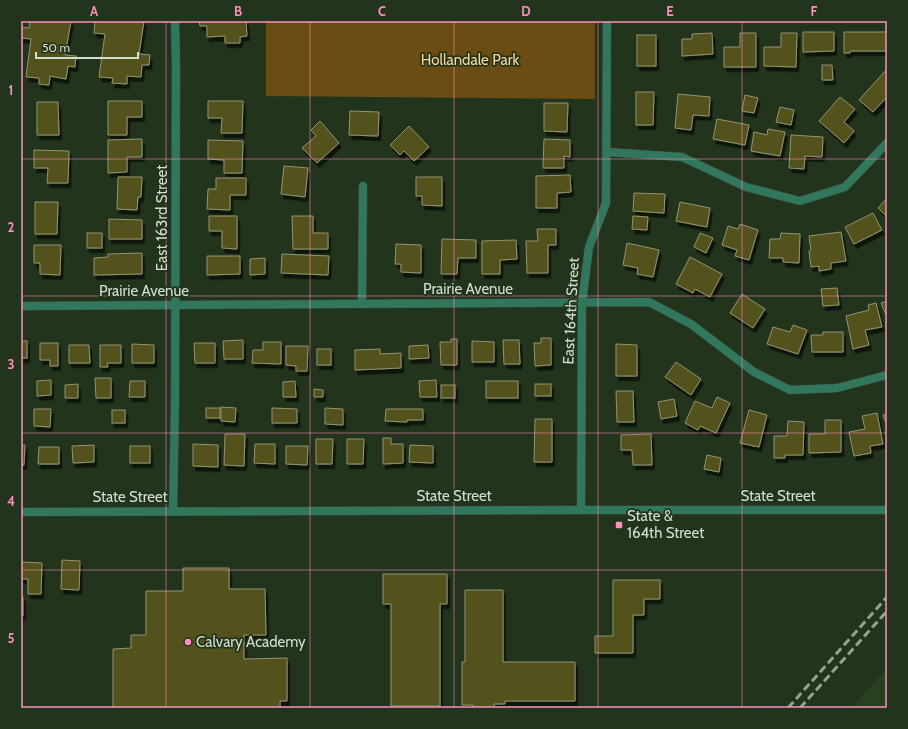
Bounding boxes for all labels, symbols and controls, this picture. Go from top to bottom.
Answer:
text: A [90,3,99,19]
text: B [234,3,242,19]
text: C [378,3,386,19]
text: D [521,3,531,19]
text: E [666,3,674,19]
text: F [811,3,818,19]
scale bar [36,34,138,60]
text: 50 m [42,40,70,55]
park label: Hollandale Park [421,51,519,69]
text: 1 [9,82,13,98]
street label: East 163rd Street [153,165,171,271]
text: 2 [8,219,15,235]
street label: East 164th Street [559,257,583,365]
street label: Prairie Avenue [423,280,513,298]
street label: Prairie Avenue [99,282,189,300]
text: 3 [7,356,15,372]
street label: State Street [416,487,492,505]
street label: State Street [740,487,816,505]
street label: State Street [92,488,168,506]
text: 4 [7,493,15,509]
place label: State & 164th Street [627,507,704,542]
marker: State & 164th Street [614,520,624,530]
text: 5 [8,630,15,646]
place label: Calvary Academy [196,633,306,651]
marker: Calvary Academy [183,637,193,647]

